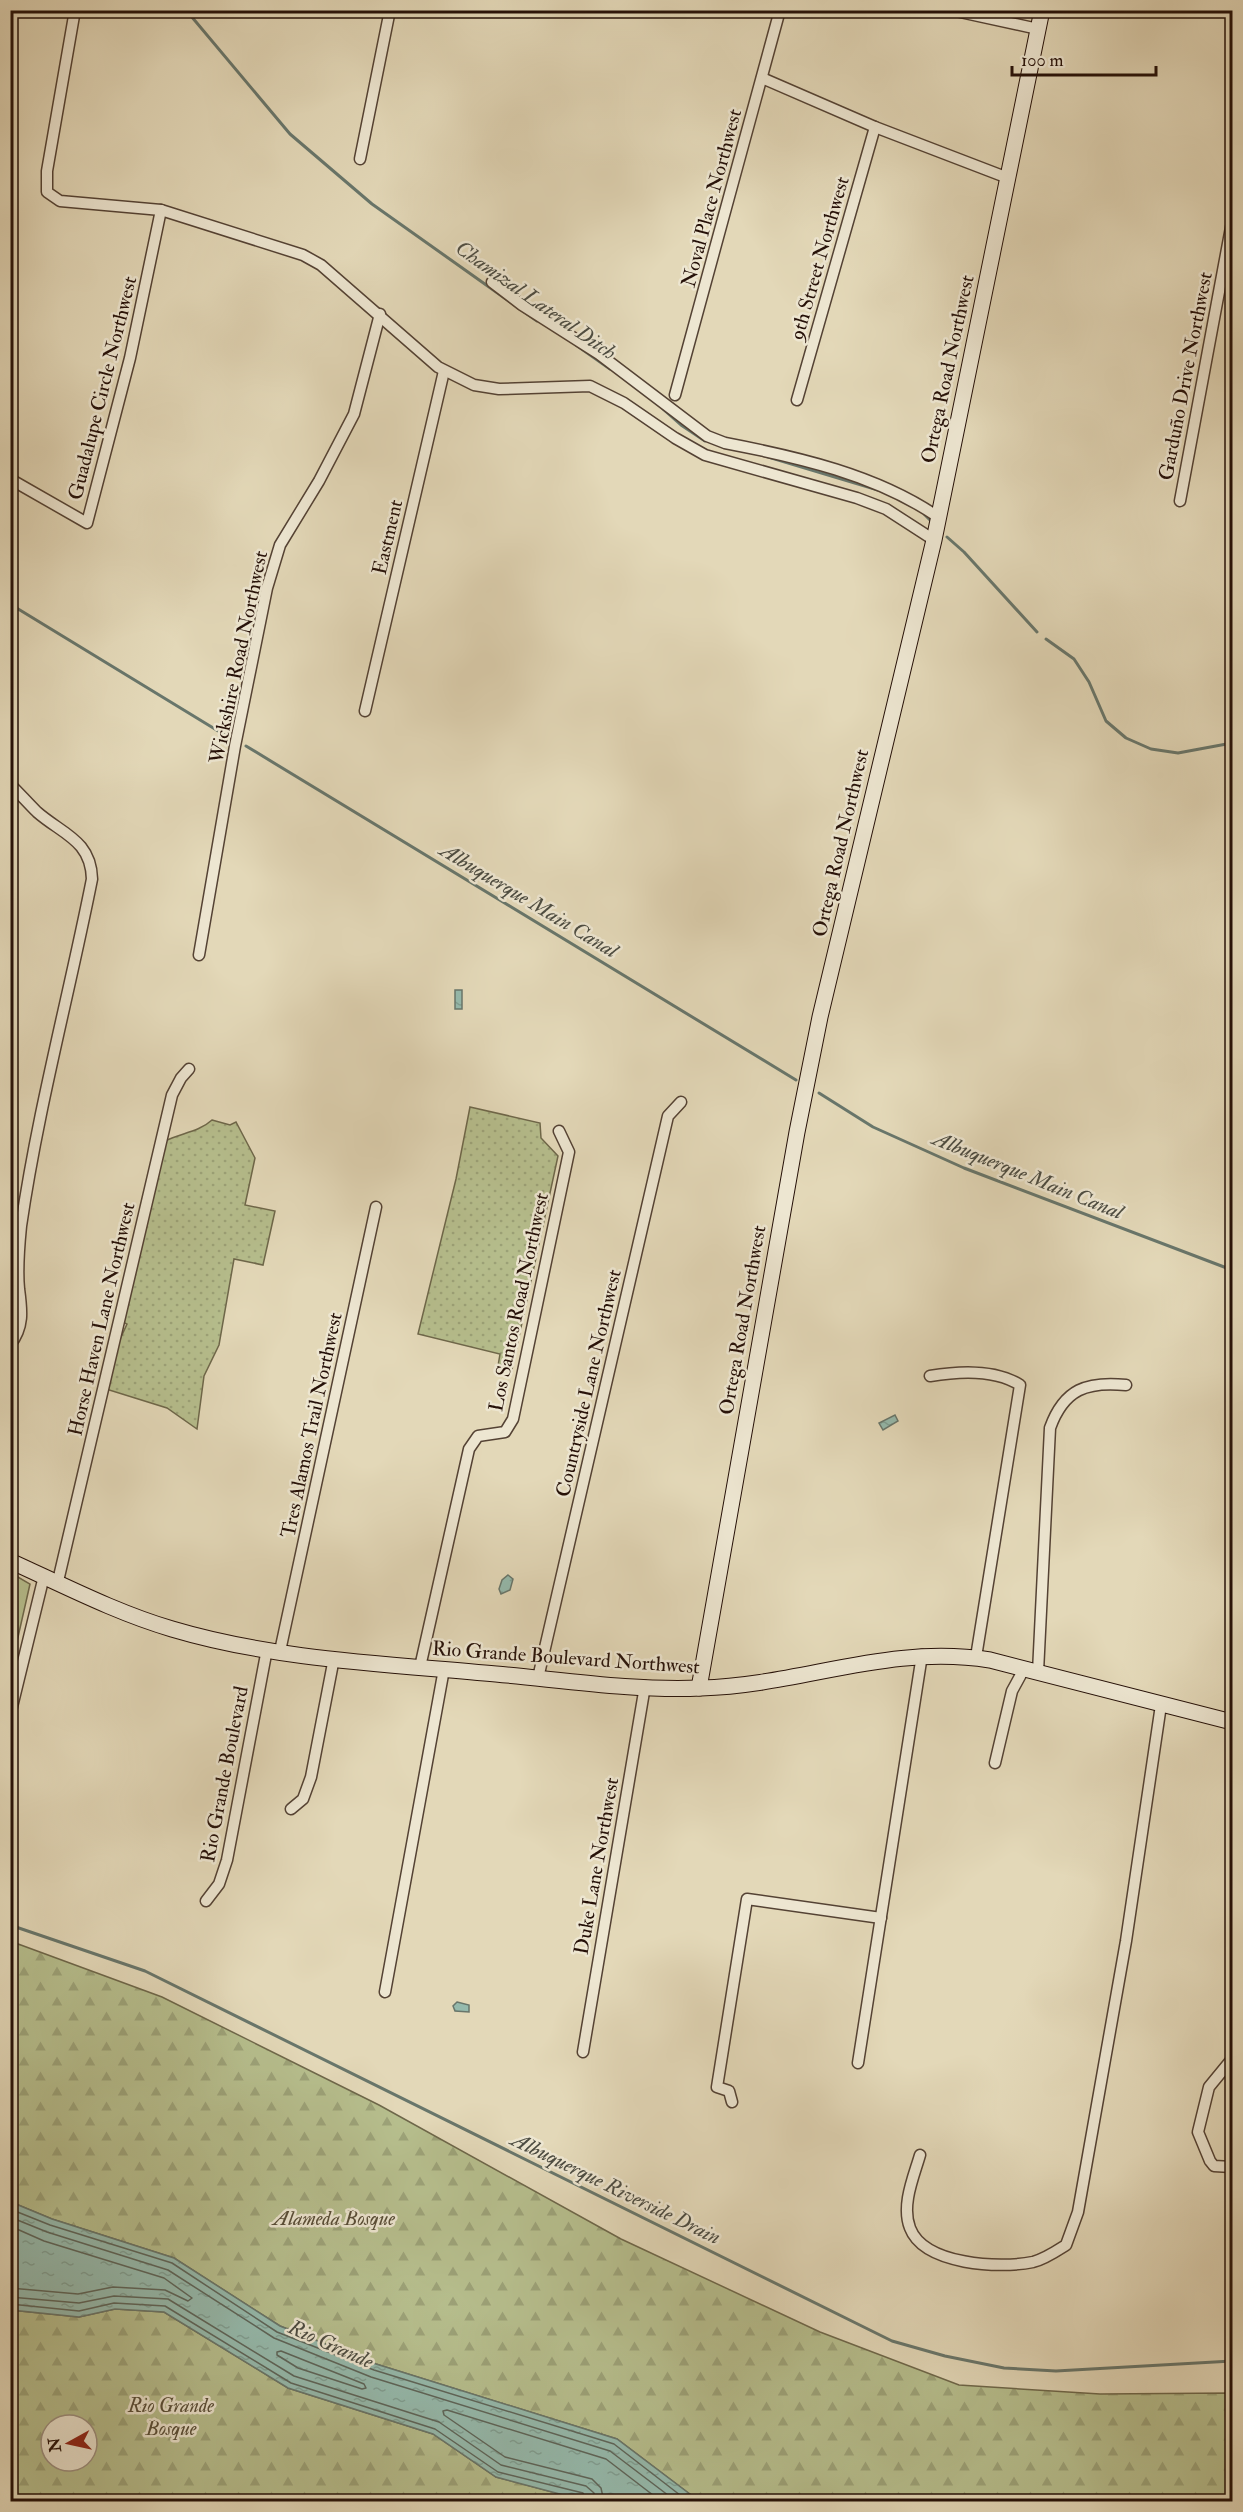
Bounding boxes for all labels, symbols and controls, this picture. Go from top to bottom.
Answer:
scale bar [1012,39,1156,77]
text: 100 m [1021,49,1064,72]
street label: Noval Place Northwest [676,106,747,290]
street label: 9th Street Northwest [784,173,855,345]
water label: Chamizal Lateral Ditch [450,235,622,366]
street label: Garduño Drive Northwest [1153,269,1218,482]
street label: Ortega Road Northwest [915,272,980,466]
street label: Guadalupe Circle Northwest [63,273,143,503]
street label: Eastment [367,497,408,577]
street label: Wickshire Road Northwest [204,548,273,767]
street label: Ortega Road Northwest [807,746,874,939]
water label: Albuquerque Main Canal [433,836,624,965]
water label: Albuquerque Main Canal [927,1124,1129,1227]
street label: Los Santos Road Northwest [483,1190,554,1414]
street label: Horse Haven Lane Northwest [62,1199,141,1438]
street label: Ortega Road Northwest [714,1223,772,1417]
street label: Countryside Lane Northwest [550,1266,627,1499]
street label: Tres Alamos Trail Northwest [275,1310,348,1540]
street label: Rio Grande Boulevard Northwest [431,1636,701,1679]
street label: Rio Grande Boulevard [195,1684,254,1864]
street label: Duke Lane Northwest [569,1775,624,1957]
water label: Albuquerque Riverside Drain [505,2125,725,2251]
park label: Alameda Bosque [271,2206,395,2231]
water label: Rio Grande [283,2313,378,2376]
park label: Rio Grande Bosque [127,2393,214,2441]
north arrow [39,2413,99,2473]
text: N [44,2436,66,2454]

